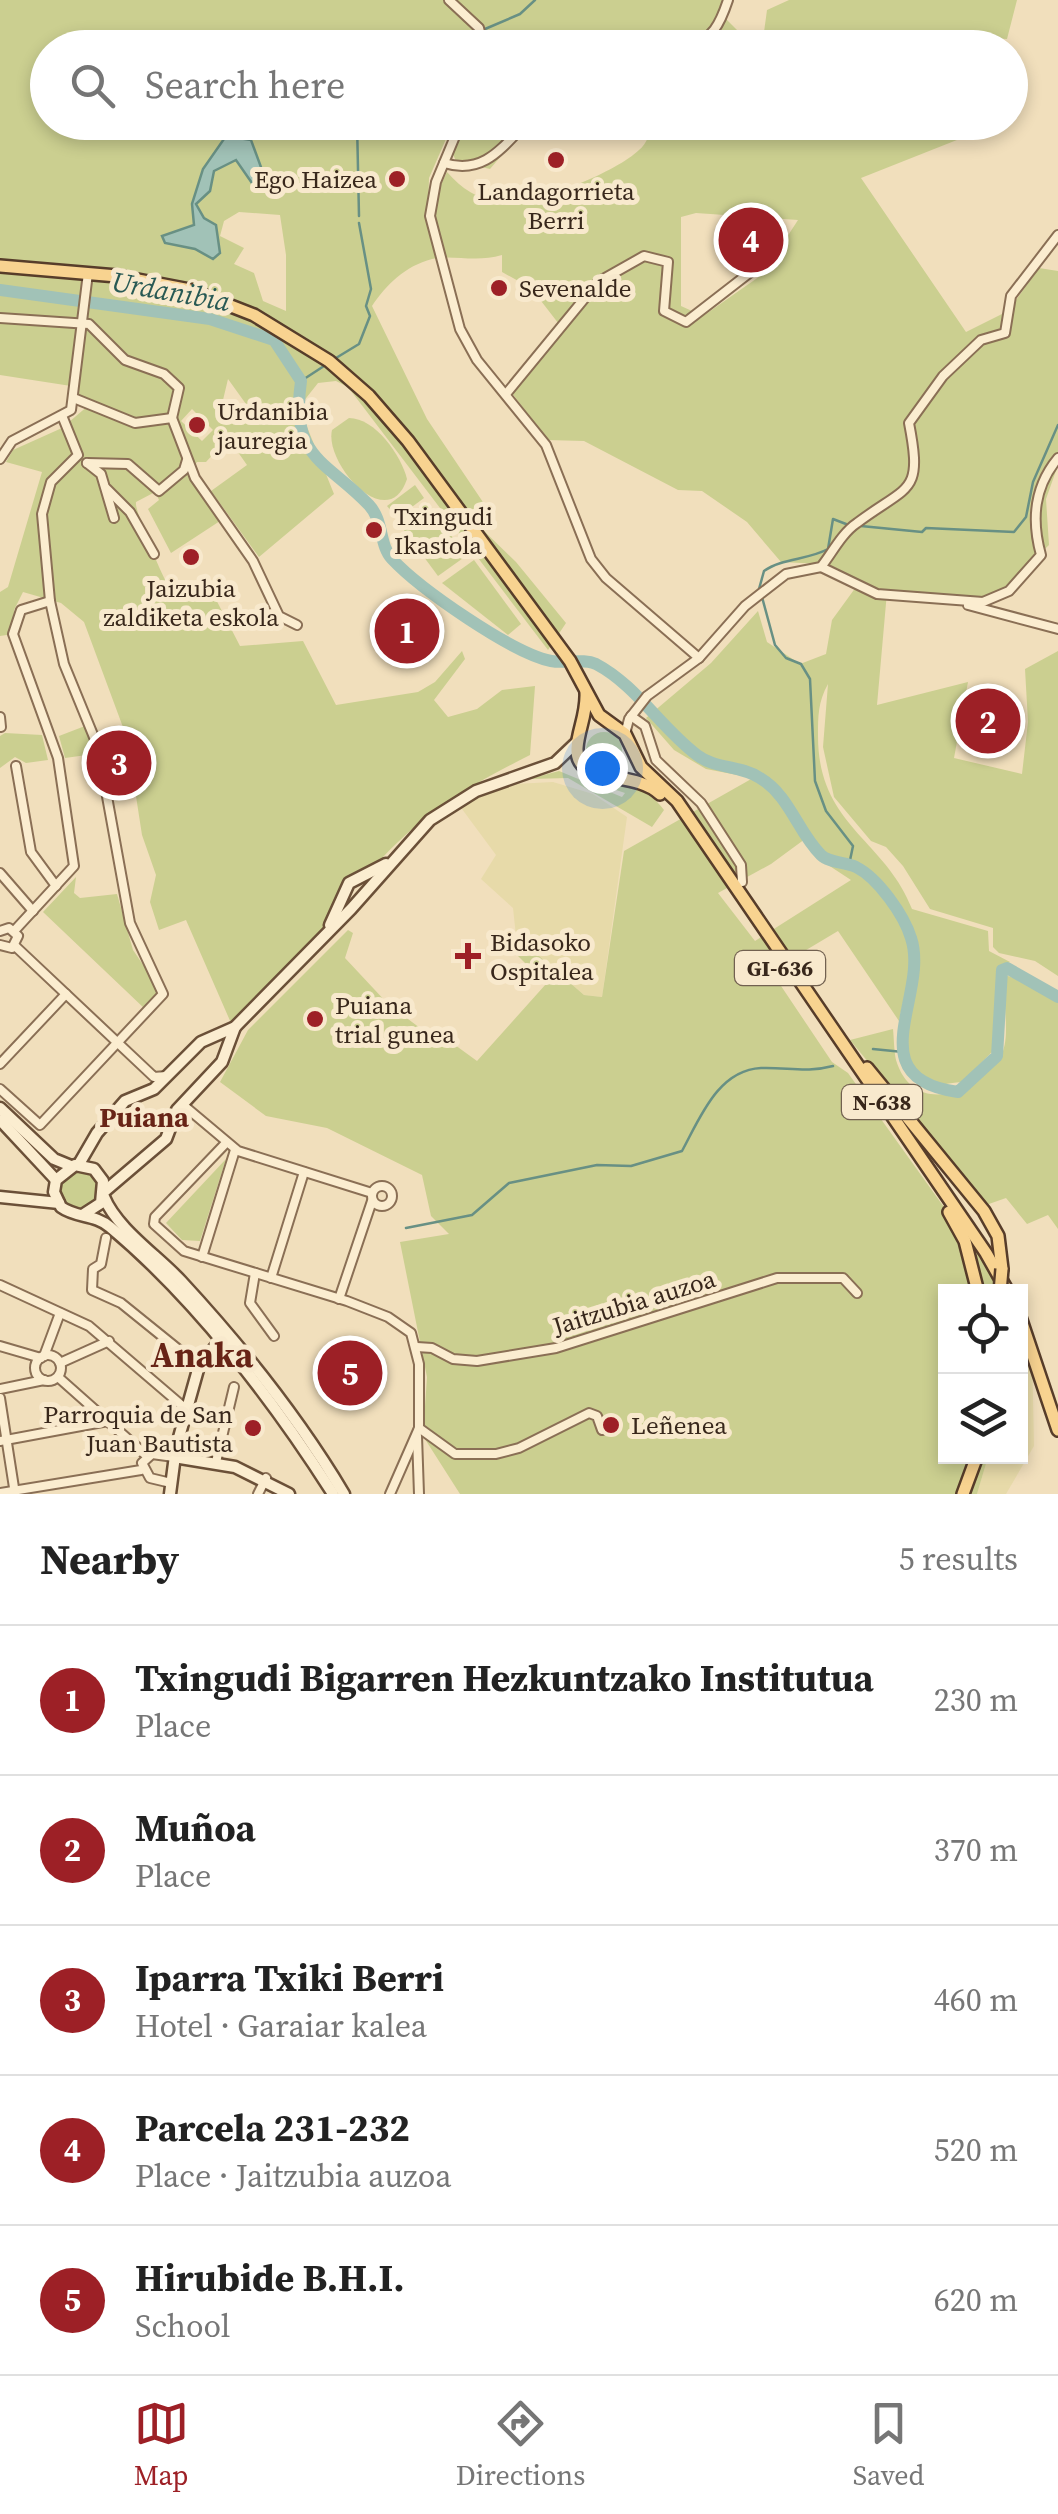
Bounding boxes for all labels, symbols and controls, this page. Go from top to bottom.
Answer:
search box [30,30,1028,140]
icon: search [65,58,120,113]
text: Search here [145,59,345,111]
marker: Landagorrieta Berri [545,149,567,171]
place label: Ego Haizea [254,162,377,196]
marker: Ego Haizea [386,168,408,190]
place label: Landagorrieta Berri [477,174,635,237]
pin: 4 [718,202,784,278]
water label: Urdanibia [109,262,234,320]
place label: Sevenalde [519,271,631,305]
marker: Sevenalde [488,277,510,299]
place label: Urdanibia jauregia [214,394,329,457]
marker: Urdanibia jauregia [186,414,208,436]
place label: Txingudi Ikastola [394,499,493,562]
marker: Txingudi Ikastola [363,519,385,541]
marker: Jaizubia zaldiketa eskola [180,546,202,568]
place label: Jaizubia zaldiketa eskola [103,571,279,634]
pin: 1 [374,594,440,668]
pin: 2 [956,684,1020,758]
pin: 3 [86,726,152,800]
your location [577,743,628,794]
place label: Bidasoko Ospitalea [490,925,594,988]
marker: Bidasoko Ospitalea [455,943,481,969]
road number: GI-636 [735,951,825,985]
place label: Puiana trial gunea [335,988,455,1051]
marker: Puiana trial gunea [304,1008,326,1030]
road number: N-638 [842,1085,922,1119]
district label: Puiana [99,1098,189,1136]
street label: Jaitzubia auzoa [547,1261,720,1343]
map controls [938,1284,1028,1464]
button: locate [938,1284,1028,1374]
district label: Anaka [151,1331,254,1379]
pin: 5 [318,1336,382,1410]
button: layers [938,1374,1028,1464]
place label: Parroquia de San Juan Bautista [43,1397,233,1460]
place label: Leñenea [631,1408,727,1442]
marker: Leñenea [600,1414,622,1436]
marker: Parroquia de San Juan Bautista [242,1417,264,1439]
text: Nearby [40,1530,179,1588]
text: 5 results [899,1537,1018,1581]
text: Txingudi Bigarren Hezkuntzako Institutua [135,1652,874,1704]
text: 1 [64,1678,81,1722]
text: 230 m [934,1678,1018,1722]
text: Place [135,1704,211,1748]
text: Muñoa [135,1802,256,1854]
text: 2 [64,1828,81,1872]
text: 370 m [934,1828,1018,1872]
text: Place [135,1854,211,1898]
text: Iparra Txiki Berri [135,1952,444,2004]
text: 3 [64,1978,81,2022]
text: 460 m [934,1978,1018,2022]
text: Hotel · Garaiar kalea [135,2004,427,2048]
text: Parcela 231-232 [135,2102,410,2154]
text: 4 [64,2128,81,2172]
text: 520 m [934,2128,1018,2172]
text: Place · Jaitzubia auzoa [135,2154,452,2198]
text: Hirubide B.H.I. [135,2252,405,2304]
text: 5 [64,2278,81,2322]
text: 620 m [934,2278,1018,2322]
text: School [135,2304,230,2348]
tab: Map [134,2396,189,2494]
tab: Directions [456,2396,585,2494]
tab: Saved [853,2396,924,2494]

